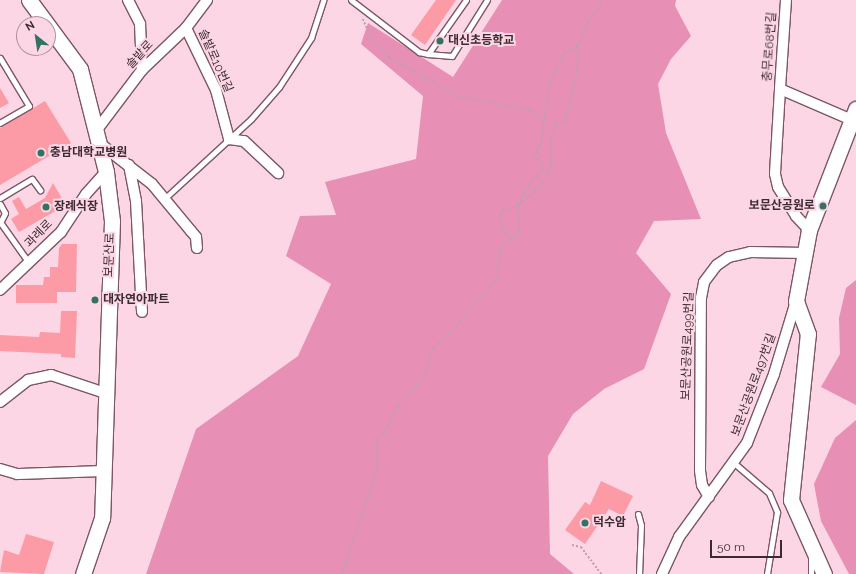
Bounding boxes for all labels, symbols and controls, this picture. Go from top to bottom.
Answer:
street label: 충무로68번길 [760,12,780,82]
north arrow [16,16,56,56]
text: N [23,18,37,34]
street label: 솔밭로10번길 [195,27,235,95]
place label: 대신초등학교 [448,34,514,48]
marker: 대신초등학교 [435,36,445,46]
street label: 솔밭로 [123,38,157,72]
place label: 충남대학교병원 [50,146,127,160]
marker: 충남대학교병원 [35,147,47,159]
place label: 보문산공원로 [749,199,815,213]
place label: 장례식장 [54,200,98,214]
marker: 보문산공원로 [818,201,828,211]
marker: 장례식장 [41,202,51,212]
street label: 과례로 [22,217,56,251]
street label: 보문산로 [102,233,118,277]
street label: 보문산공원로499번길 [679,291,697,401]
place label: 대자연아파트 [103,293,169,307]
marker: 대자연아파트 [90,295,100,305]
street label: 보문산공원로497번길 [729,332,779,438]
place label: 덕수암 [593,516,626,530]
marker: 덕수암 [580,518,590,528]
scale bar [712,532,784,558]
text: 50 m [717,540,745,554]

